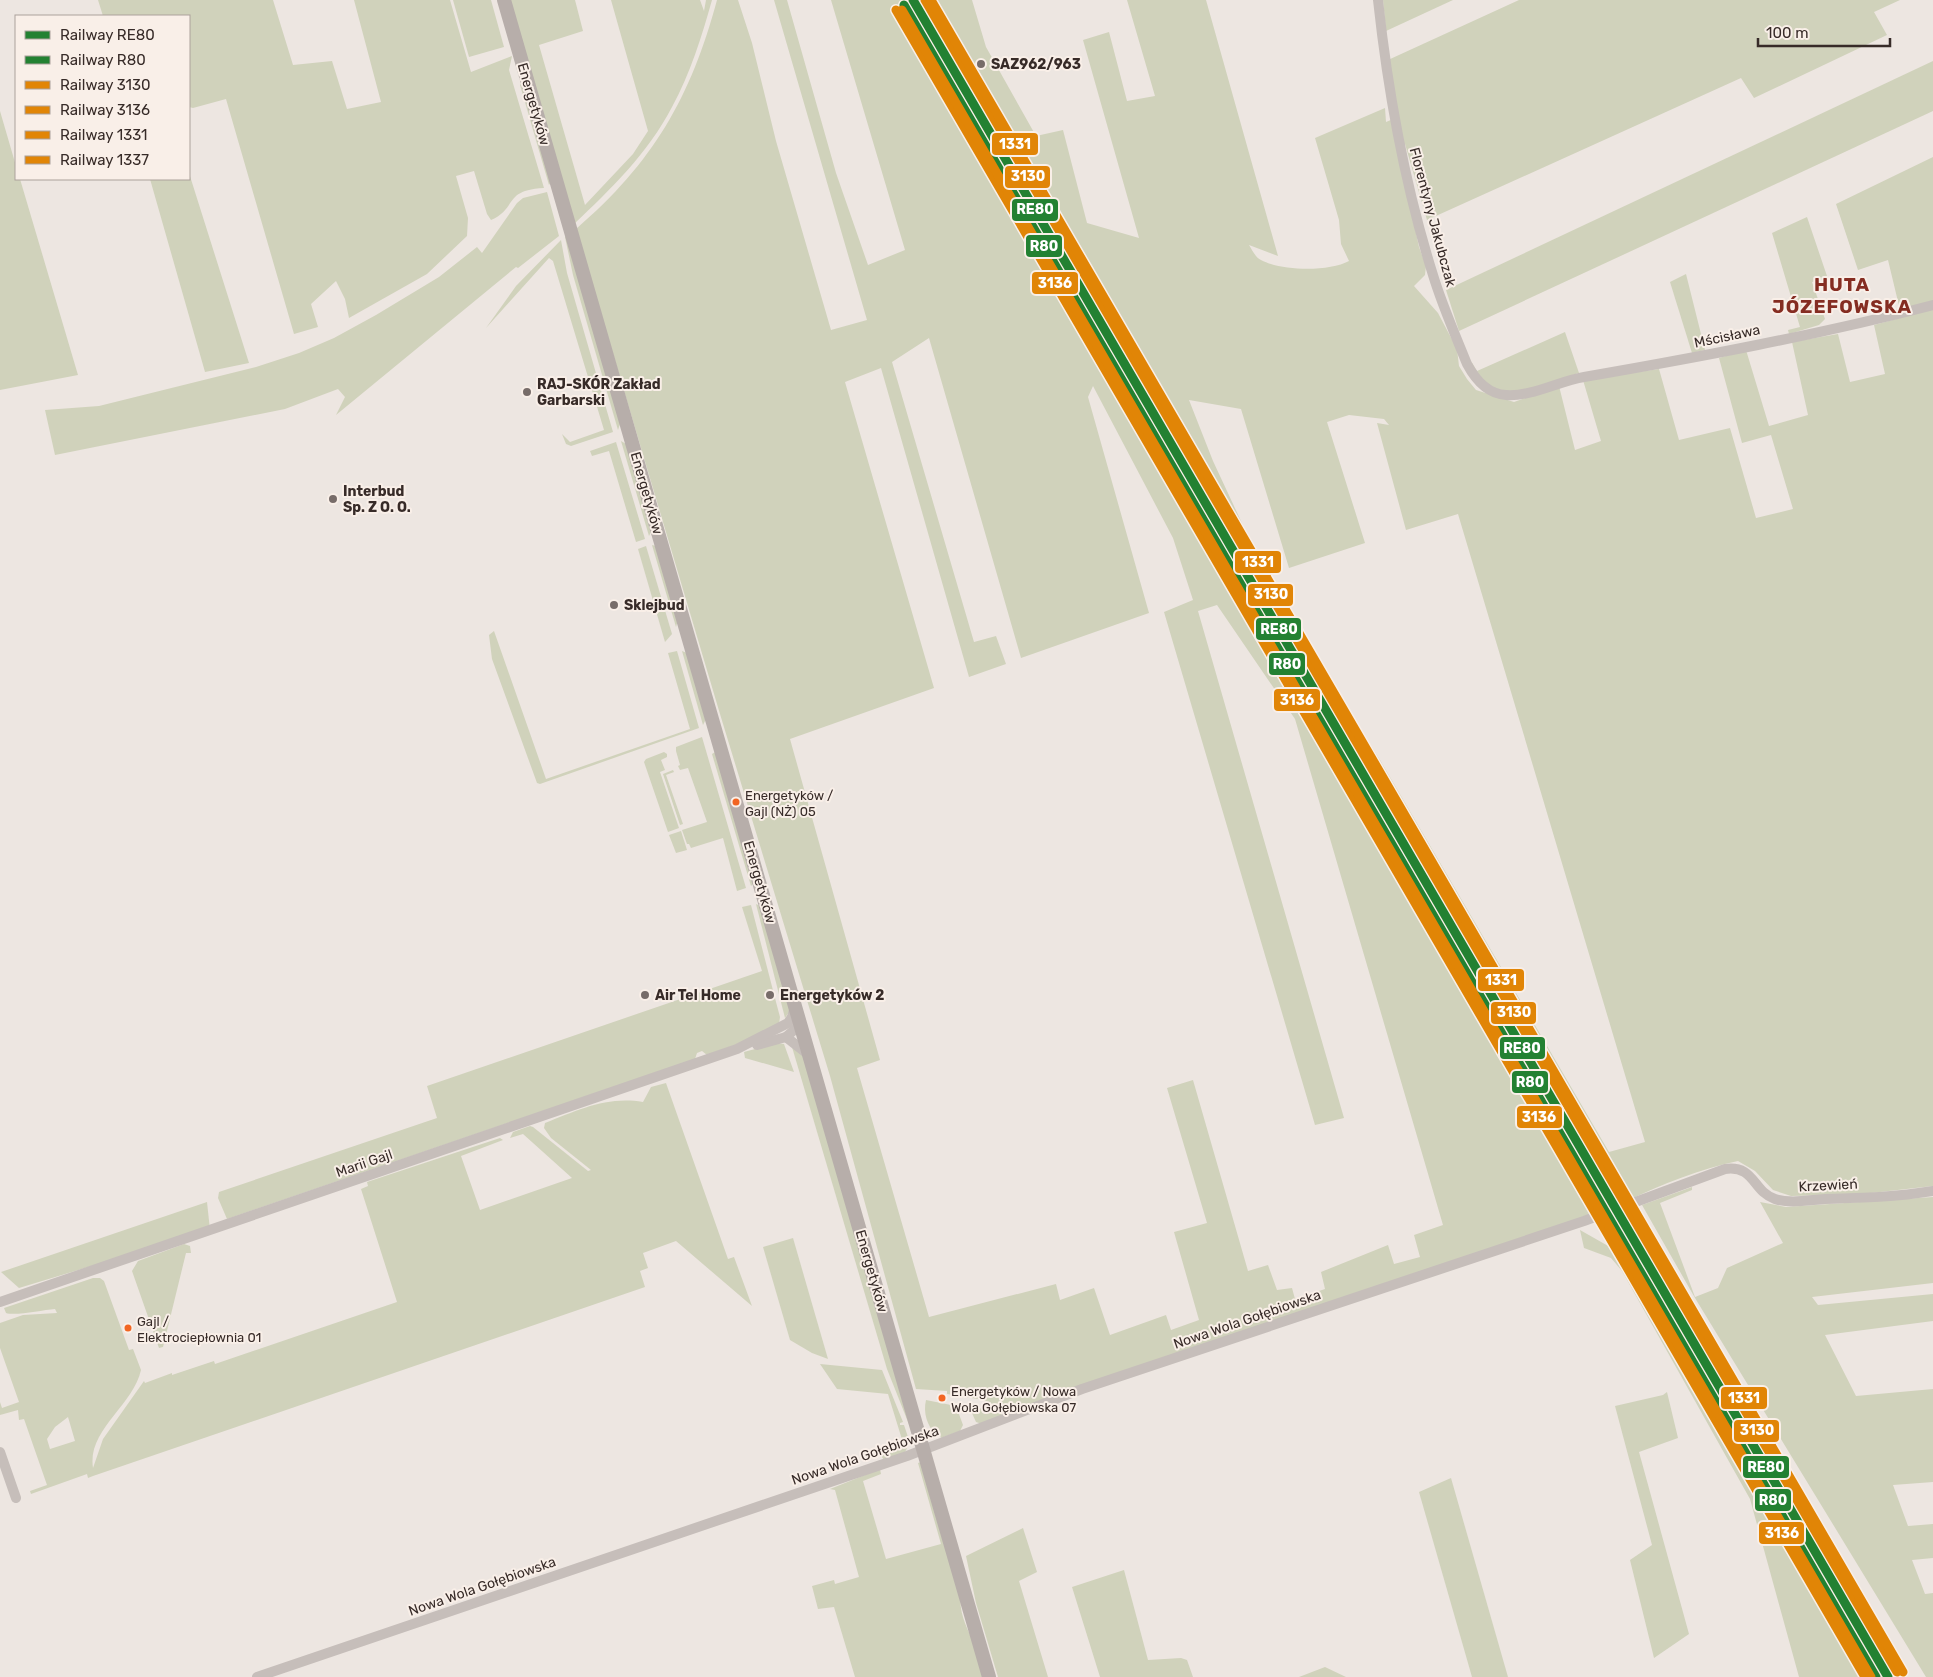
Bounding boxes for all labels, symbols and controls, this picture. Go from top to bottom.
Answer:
legend [15,15,190,180]
scale bar [1758,15,1890,47]
text: 100 m [1766,24,1808,42]
text: Railway RE80 [60,26,155,44]
text: Railway R80 [60,51,146,69]
place label: SAZ962/963 [991,56,1081,73]
marker: SAZ962/963 [975,58,987,70]
street label: Energetyków [514,61,553,147]
text: Railway 3130 [60,76,151,94]
text: Railway 3136 [60,101,150,119]
text: Railway 1331 [60,126,147,144]
line badge: 1331 [991,132,1039,156]
text: 1331 [999,136,1031,153]
street label: Florentyny Jakubczak [1406,146,1460,289]
text: Railway 1337 [60,151,149,169]
line badge: 3130 [1004,165,1051,189]
text: 3130 [1011,168,1045,185]
line badge: RE80 [1011,198,1059,222]
text: RE80 [1016,201,1054,218]
line badge: R80 [1025,234,1063,258]
text: R80 [1030,238,1058,255]
line badge: 3136 [1031,271,1079,295]
district label: HUTA JÓZEFOWSKA [1772,273,1912,318]
text: 3136 [1038,275,1072,292]
street label: Mścisława [1693,321,1762,352]
place label: RAJ-SKÓR Zakład Garbarski [537,375,661,409]
marker: RAJ-SKÓR Zakład Garbarski [521,386,533,398]
street label: Energetyków [627,450,666,536]
place label: Interbud Sp. Z O. O. [343,483,411,516]
marker: Interbud Sp. Z O. O. [327,493,339,505]
line badge: 1331 [1234,550,1282,574]
text: 1331 [1242,554,1274,571]
line badge: 3130 [1247,583,1294,607]
text: 3130 [1254,586,1288,603]
place label: Sklejbud [624,597,685,614]
marker: Sklejbud [608,599,620,611]
line badge: RE80 [1255,617,1302,641]
text: RE80 [1260,621,1298,638]
line badge: R80 [1268,652,1306,676]
text: R80 [1273,656,1301,673]
line badge: 3136 [1273,688,1321,712]
text: 3136 [1280,692,1314,709]
place label: Energetyków / Gajl (NŻ) 05 [745,788,833,819]
marker: Energetyków / Gajl (NŻ) 05 [731,797,741,807]
street label: Energetyków [740,839,779,925]
line badge: 1331 [1477,968,1525,992]
text: 1331 [1485,972,1517,989]
place label: Air Tel Home [655,987,741,1004]
place label: Energetyków 2 [780,987,884,1004]
marker: Air Tel Home [639,989,651,1001]
marker: Energetyków 2 [764,989,776,1001]
line badge: 3130 [1490,1001,1537,1025]
text: 3130 [1497,1004,1531,1021]
line badge: RE80 [1499,1036,1546,1060]
text: RE80 [1503,1040,1541,1057]
line badge: R80 [1511,1070,1549,1094]
text: R80 [1516,1074,1544,1091]
line badge: 3136 [1516,1105,1563,1129]
text: 3136 [1522,1109,1556,1126]
street label: Marii Gajl [334,1146,395,1181]
street label: Krzewień [1798,1175,1858,1196]
street label: Energetyków [852,1228,891,1314]
street label: Nowa Wola Gołębiowska [1171,1286,1323,1353]
place label: Gajl / Elektrociepłownia 01 [137,1314,261,1345]
marker: Gajl / Elektrociepłownia 01 [123,1323,133,1333]
place label: Energetyków / Nowa Wola Gołębiowska 07 [951,1384,1077,1415]
line badge: 1331 [1720,1386,1768,1410]
text: 1331 [1728,1390,1760,1407]
marker: Energetyków / Nowa Wola Gołębiowska 07 [937,1393,947,1403]
line badge: 3130 [1733,1419,1780,1443]
street label: Nowa Wola Gołębiowska [789,1422,941,1489]
text: 3130 [1740,1422,1774,1439]
line badge: RE80 [1742,1455,1790,1479]
text: RE80 [1747,1459,1785,1476]
line badge: R80 [1754,1488,1792,1512]
text: R80 [1759,1492,1787,1509]
line badge: 3136 [1758,1521,1805,1545]
text: 3136 [1765,1525,1799,1542]
street label: Nowa Wola Gołębiowska [406,1553,558,1620]

